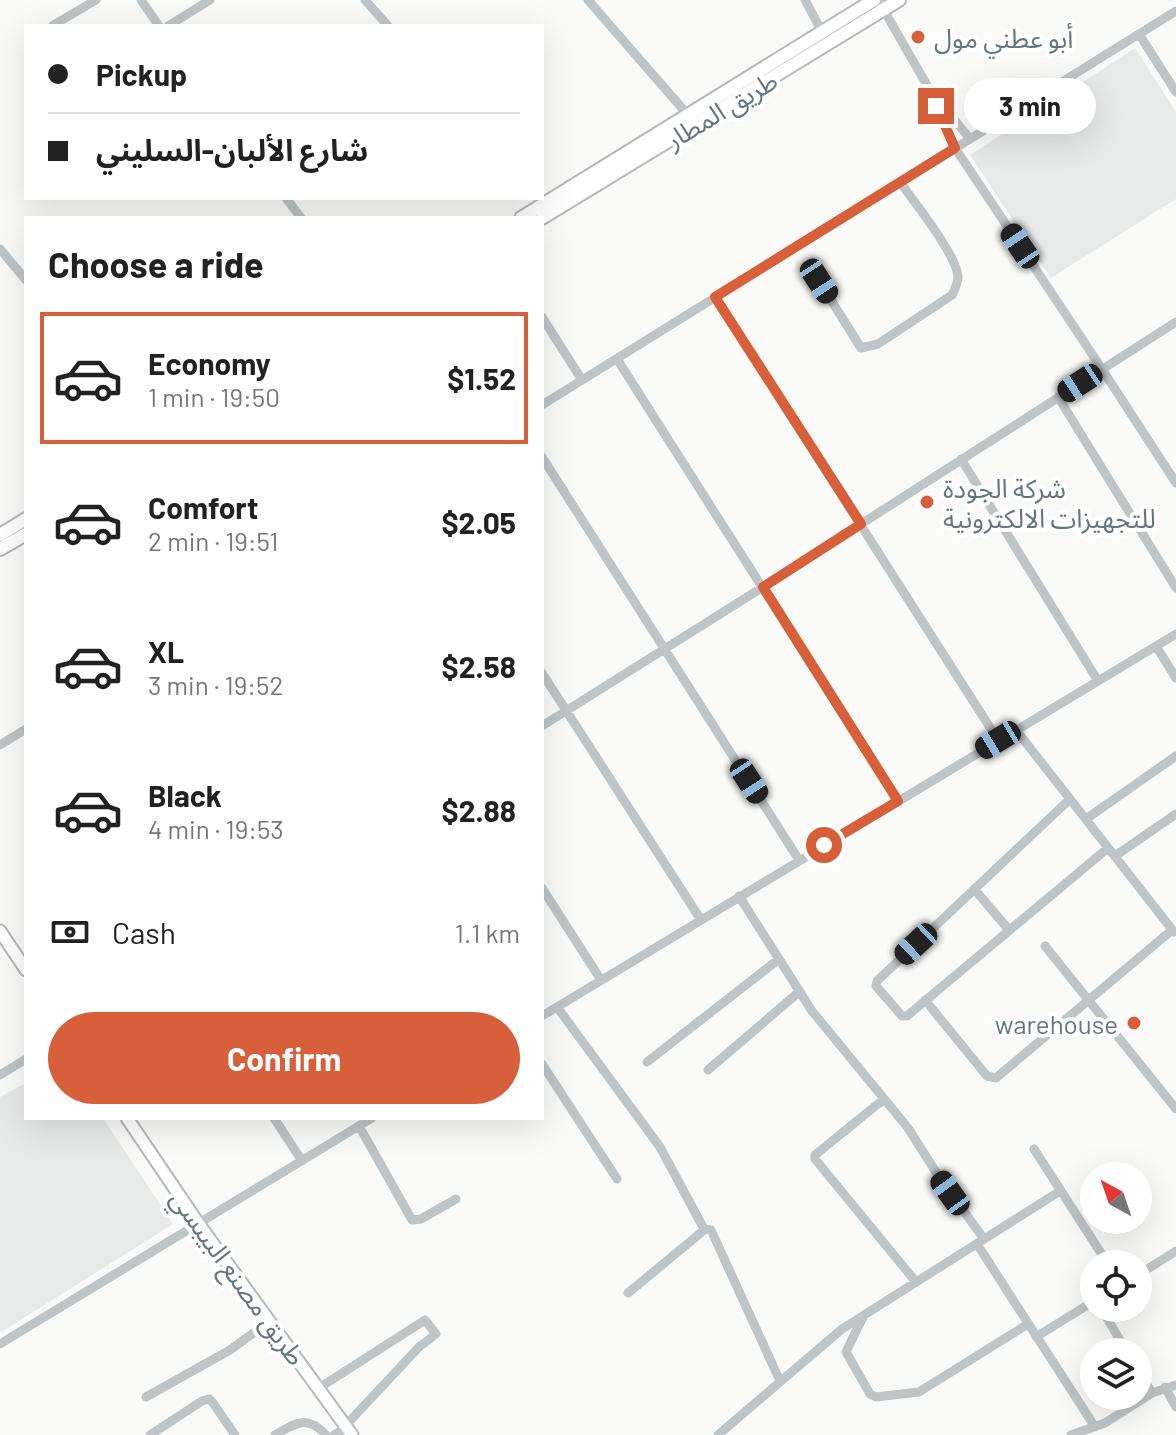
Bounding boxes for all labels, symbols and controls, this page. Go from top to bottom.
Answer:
place label: أبو عطني مول [934,22,1073,59]
marker: أبو عطني مول [909,28,927,46]
text: Pickup [96,56,187,92]
street label: طريق المطار [659,64,783,157]
callout: 3 min [964,78,1096,134]
route end [918,88,954,124]
text: 3 min [999,90,1061,121]
text: شارع الألبان-السليني [96,131,368,167]
car [997,219,1043,273]
text: Choose a ride [48,242,264,285]
car [796,254,842,308]
icon: car [52,342,124,414]
text: Economy [148,345,271,381]
text: $1.52 [447,360,516,396]
car [1053,360,1107,406]
text: 1 min · 19:50 [148,381,280,412]
place label: شركة الجودة للتجهيزات الالكترونية [943,472,1156,534]
icon: car [52,486,124,558]
text: Comfort [148,489,258,525]
marker: شركة الجودة للتجهيزات الالكترونية [918,493,936,511]
text: $2.05 [441,504,516,540]
text: 2 min · 19:51 [148,525,278,556]
icon: car [52,630,124,702]
text: XL [148,633,184,669]
text: $2.58 [442,648,516,684]
text: 3 min · 19:52 [148,669,283,700]
car [971,717,1025,763]
car [726,754,772,808]
icon: car [52,774,124,846]
text: Black [148,777,222,813]
text: $2.88 [441,792,516,828]
text: 4 min · 19:53 [148,813,284,844]
route start [806,827,842,863]
icon: cash [48,910,92,954]
text: Cash [112,914,176,950]
text: 1.1 km [455,917,520,948]
car [890,919,942,969]
place label: warehouse [995,1008,1118,1039]
button: Confirm [48,1012,520,1104]
marker: warehouse [1125,1014,1143,1032]
north arrow [1080,1162,1152,1234]
map controls [1080,1162,1152,1410]
car [926,1167,974,1219]
street label: طريق مصنع البيبسي [160,1183,313,1374]
button: locate [1080,1250,1152,1322]
button: layers [1080,1338,1152,1410]

